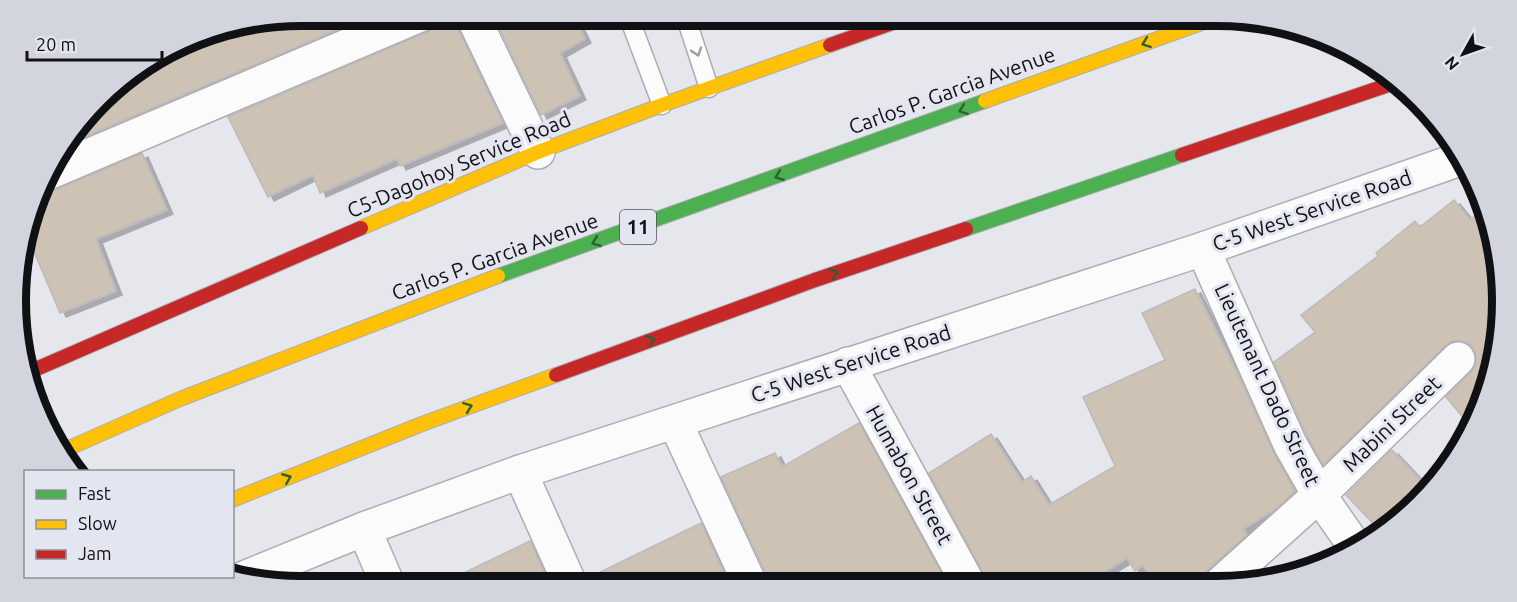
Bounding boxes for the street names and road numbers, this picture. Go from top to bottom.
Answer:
street label: Carlos P. Garcia Avenue [845,41,1058,139]
street label: C5-Dagohoy Service Road [343,106,574,222]
street label: C-5 West Service Road [1209,165,1414,255]
street label: Carlos P. Garcia Avenue [388,207,601,305]
road number: 11 [620,210,656,244]
street label: Lieutenant Dado Street [1210,280,1325,490]
street label: C-5 West Service Road [748,319,954,407]
street label: Mabini Street [1337,371,1445,476]
street label: Humabon Street [862,401,958,548]

